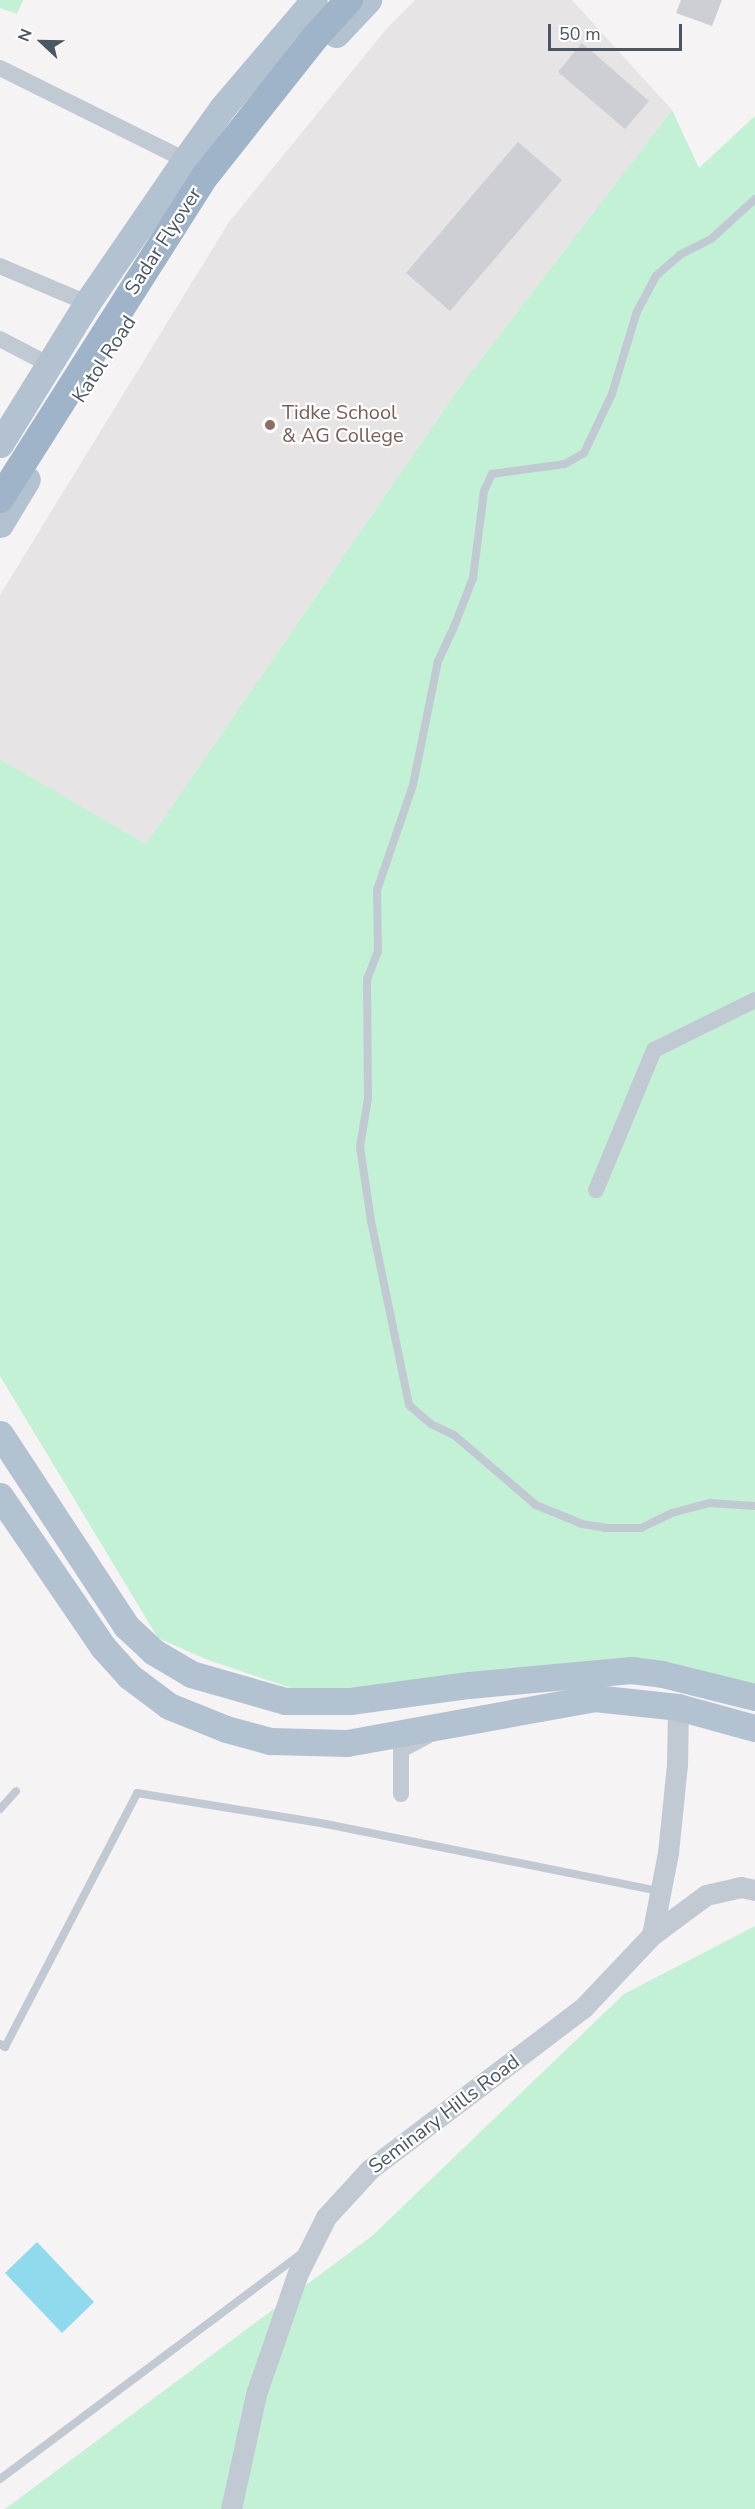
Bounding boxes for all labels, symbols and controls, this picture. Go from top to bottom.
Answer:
north arrow [12,12,72,72]
scale bar [551,12,684,50]
text: 50 m [559,22,601,46]
text: N [13,26,38,45]
street label: Sadar Flyover [119,183,207,299]
street label: Katol Road [67,311,141,407]
place label: Tidke School & AG College [282,401,404,448]
marker: Tidke School & AG College [263,418,277,432]
street label: Seminary Hills Road [364,2049,524,2179]

